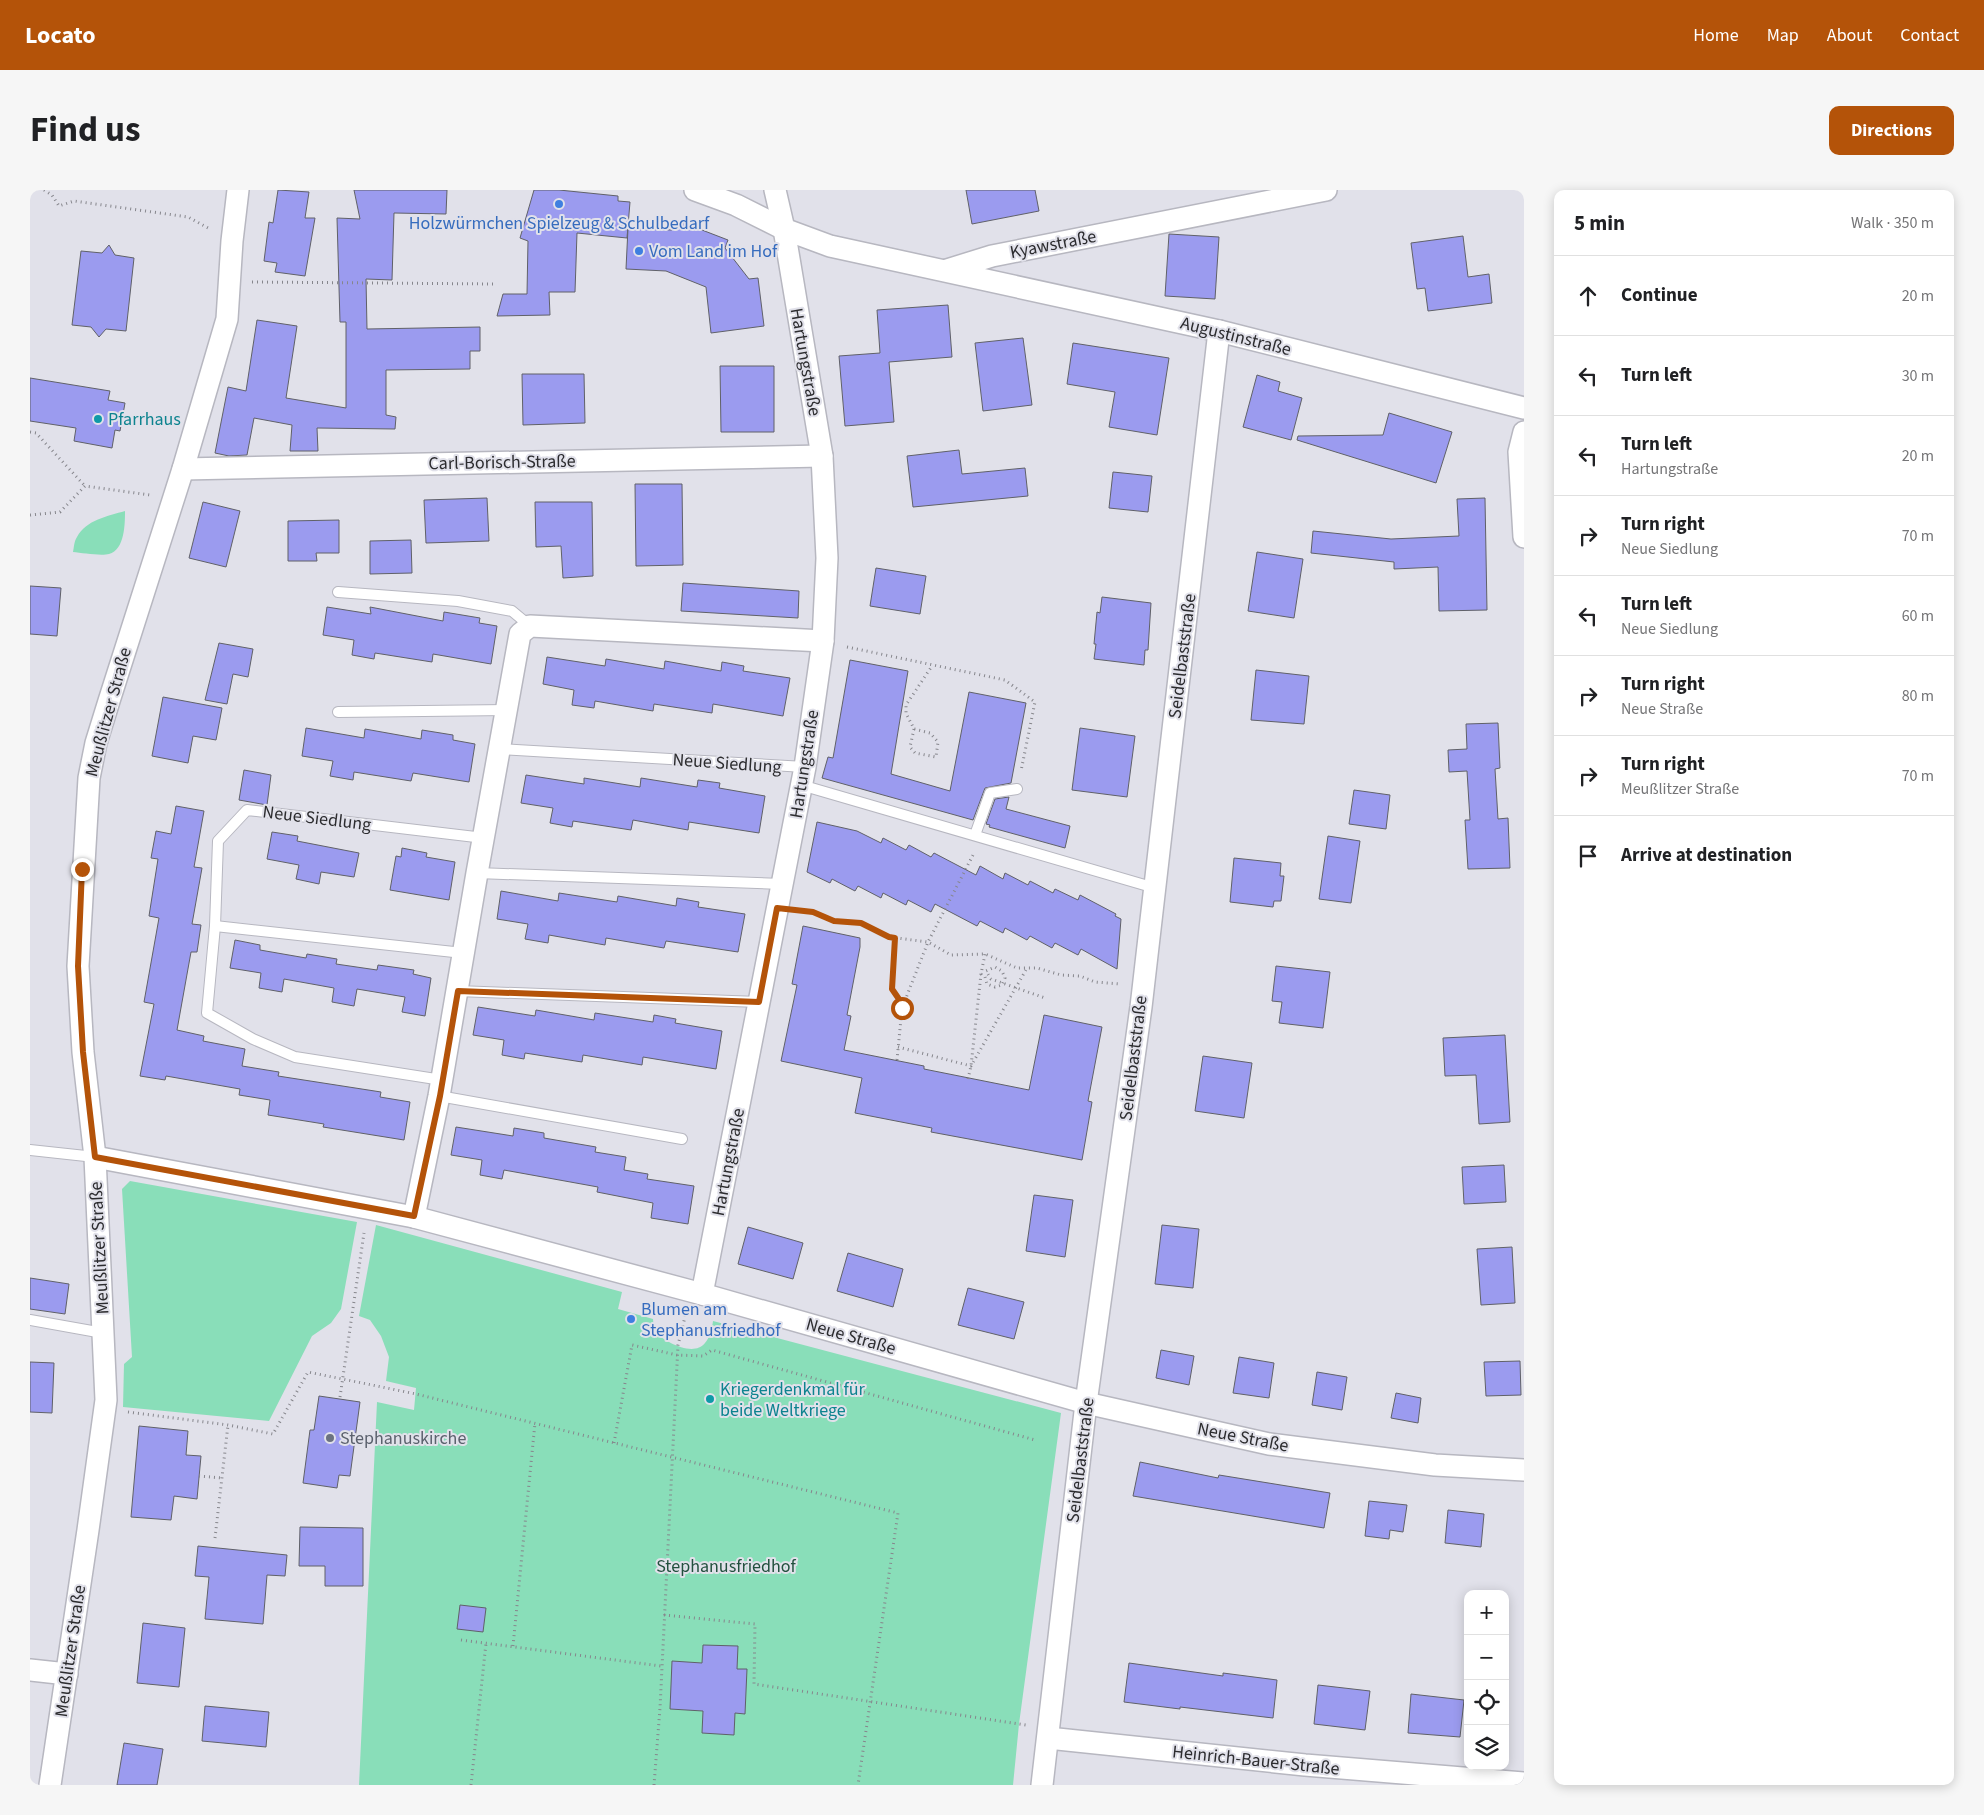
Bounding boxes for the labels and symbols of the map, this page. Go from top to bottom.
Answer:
marker: Holzwürmchen Spielzeug & Schulbedarf [553,198,565,210]
place label: Holzwürmchen Spielzeug & Schulbedarf [409,211,710,236]
street label: Kyawstraße [1008,224,1099,265]
place label: Vom Land im Hof [649,239,778,264]
marker: Vom Land im Hof [633,245,645,257]
street label: Hartungstraße [784,306,827,418]
street label: Augustinstraße [1178,311,1294,362]
place label: Pfarrhaus [108,407,181,432]
marker: Pfarrhaus [92,413,104,425]
street label: Carl-Borisch-Straße [428,449,576,476]
street label: Seidelbaststraße [1162,592,1203,720]
street label: Meußlitzer Straße [79,645,138,780]
street label: Hartungstraße [784,708,825,820]
street label: Neue Siedlung [672,747,782,780]
street label: Neue Siedlung [261,799,373,838]
route end [71,858,94,881]
street label: Seidelbaststraße [1113,994,1154,1122]
route start [891,997,914,1020]
street label: Hartungstraße [706,1106,751,1218]
street label: Meußlitzer Straße [84,1181,115,1315]
place label: Blumen am Stephanusfriedhof [641,1297,781,1343]
street label: Neue Straße [803,1312,899,1361]
marker: Blumen am Stephanusfriedhof [625,1313,637,1325]
place label: Kriegerdenkmal für beide Weltkriege [720,1377,866,1423]
marker: Kriegerdenkmal für beide Weltkriege [704,1393,716,1405]
street label: Seidelbaststraße [1060,1396,1101,1524]
street label: Neue Straße [1195,1416,1291,1459]
place label: Stephanuskirche [340,1426,466,1451]
marker: Stephanuskirche [324,1432,336,1444]
park label: Stephanusfriedhof [656,1554,797,1579]
street label: Meußlitzer Straße [49,1583,92,1719]
street label: Heinrich-Bauer-Straße [1171,1739,1341,1782]

